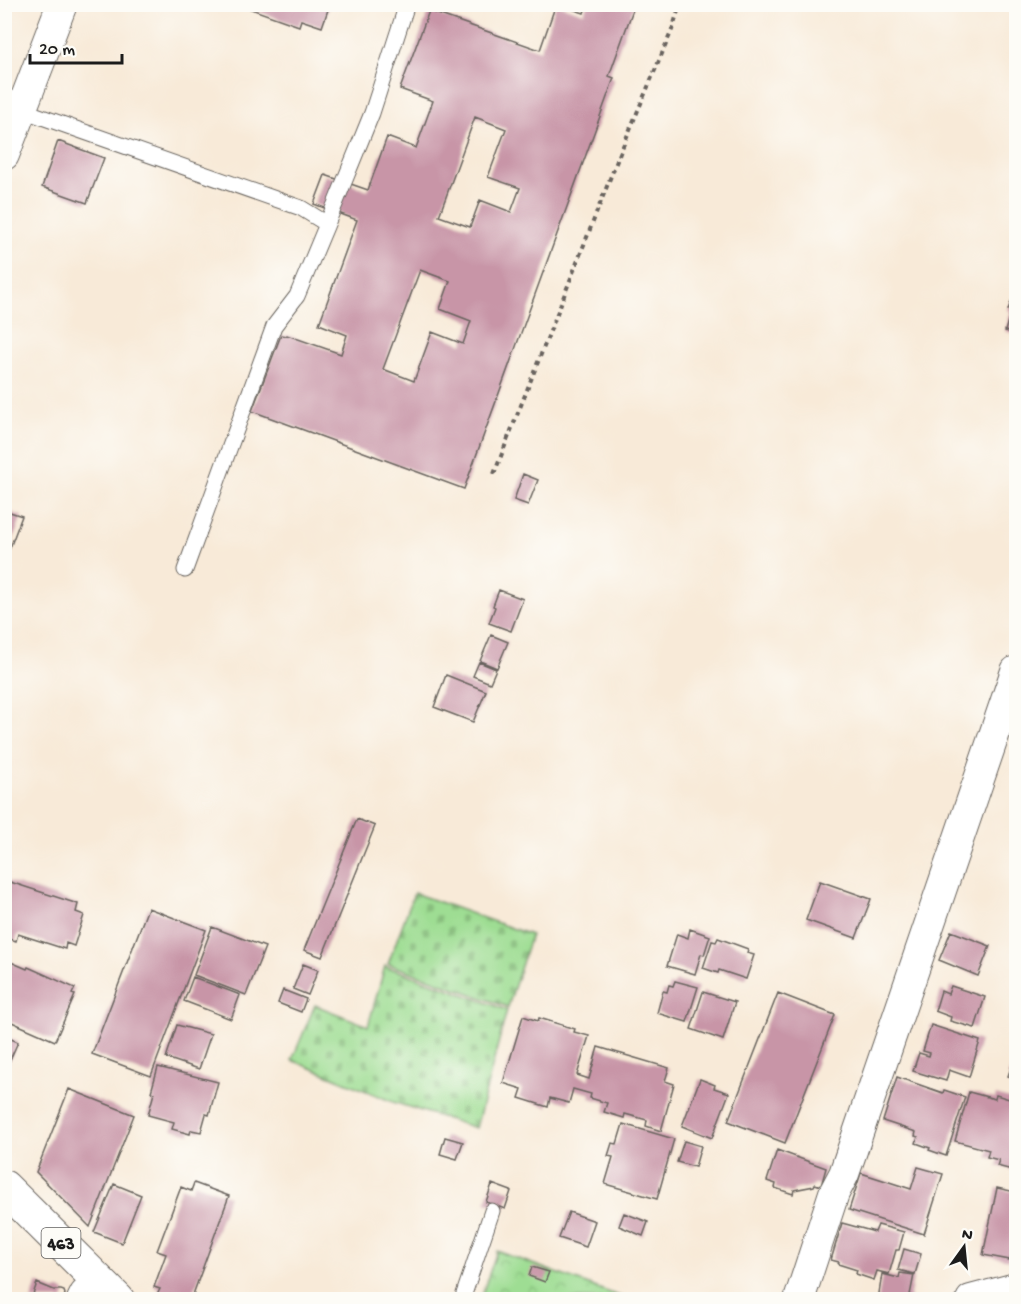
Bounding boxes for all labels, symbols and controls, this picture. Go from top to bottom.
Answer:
scale bar [30,27,122,65]
text: 20 m [39,40,75,61]
north arrow [934,1217,994,1277]
text: N [959,1225,975,1247]
road number: 463 [42,1228,80,1258]

